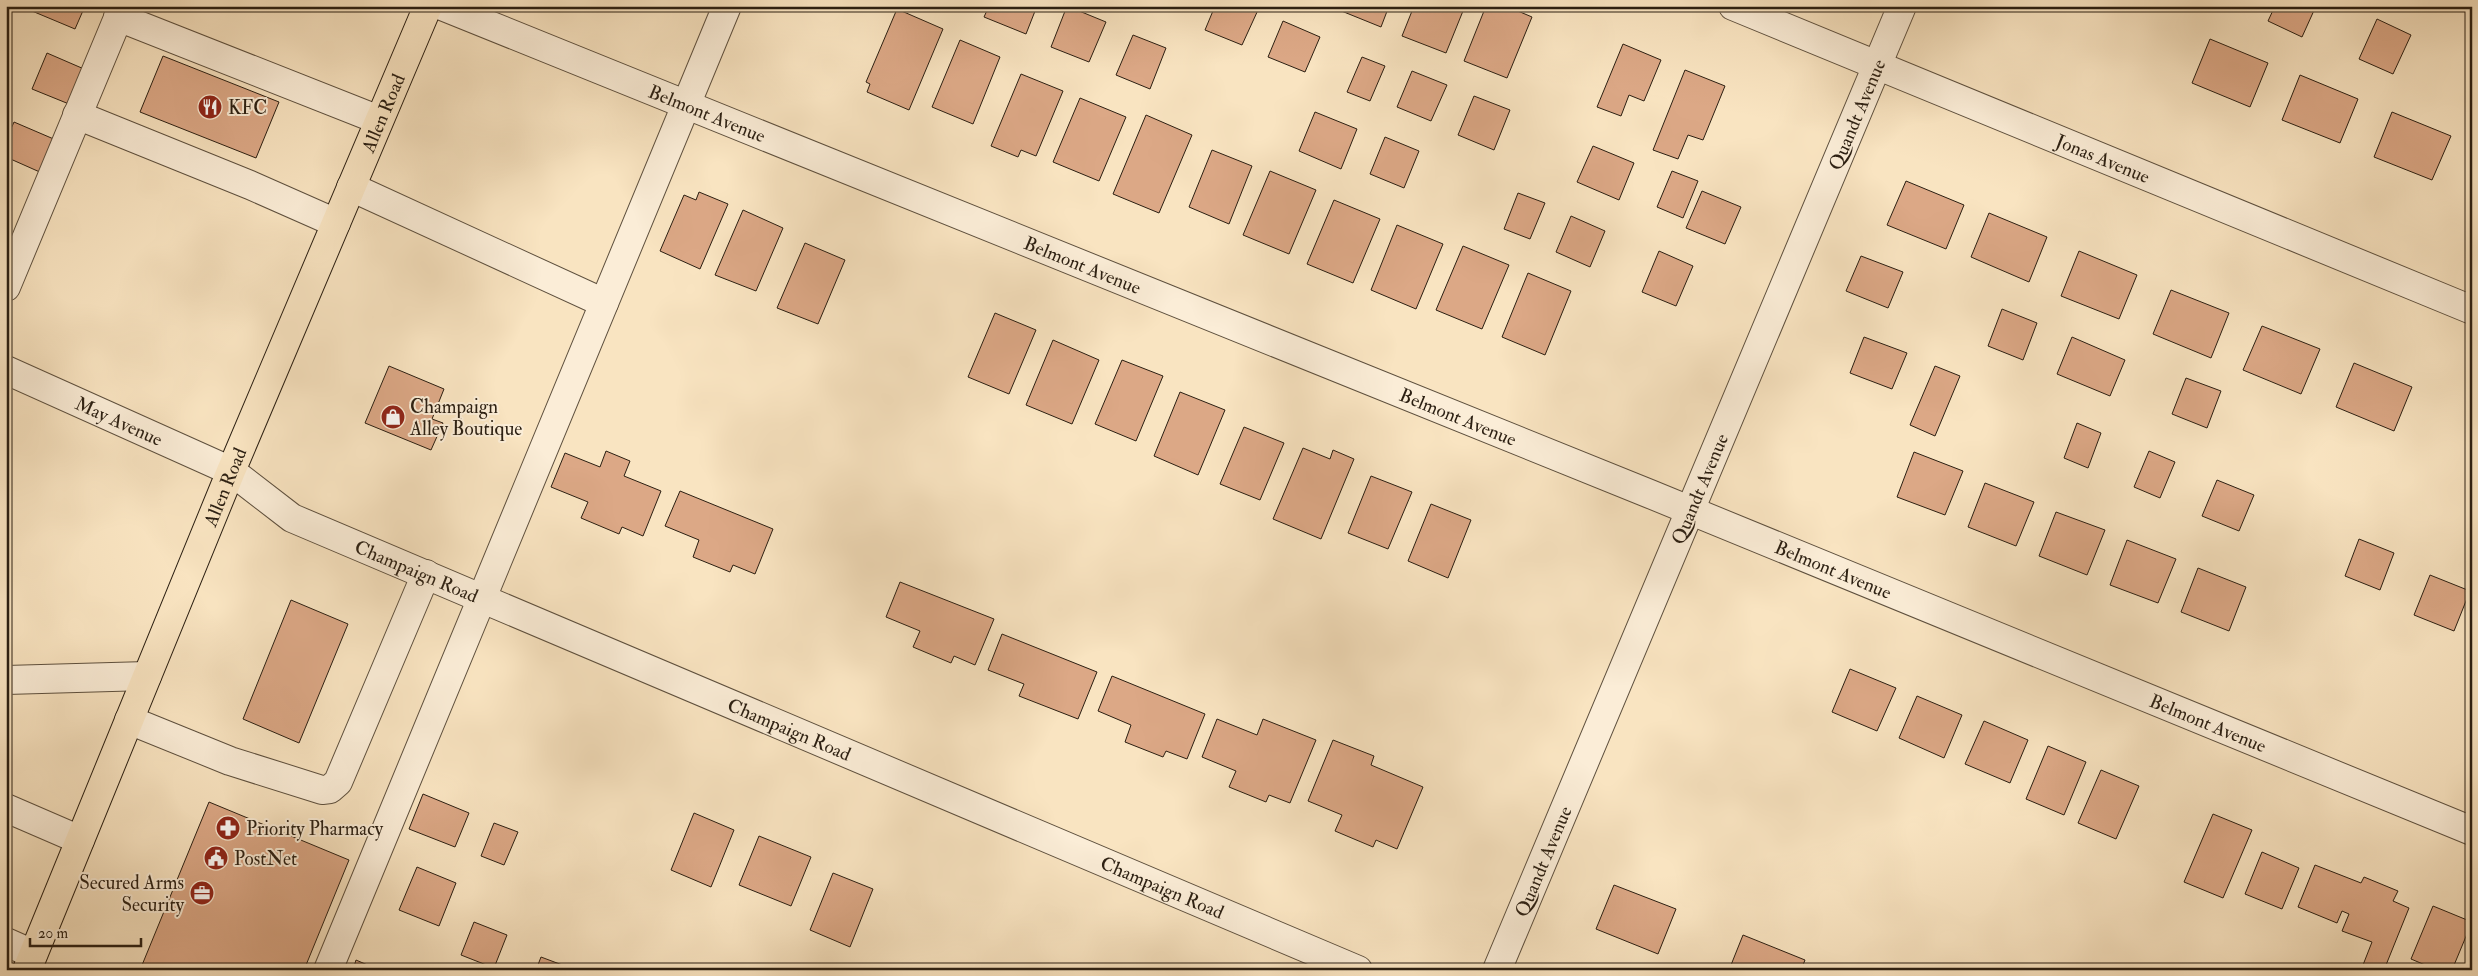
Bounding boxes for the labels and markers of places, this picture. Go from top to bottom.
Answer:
restaurant icon: KFC [197,94,223,120]
place label: KFC [228,96,267,120]
place label: Champaign Alley Boutique [409,395,522,441]
shop icon: Champaign Alley Boutique [380,404,406,430]
pharmacy icon: Priority Pharmacy [215,815,241,841]
place label: Priority Pharmacy [246,817,384,841]
public building icon: PostNet [203,845,229,871]
place label: PostNet [234,847,297,871]
place label: Secured Arms Security [79,871,185,917]
office icon: Secured Arms Security [189,880,215,906]

